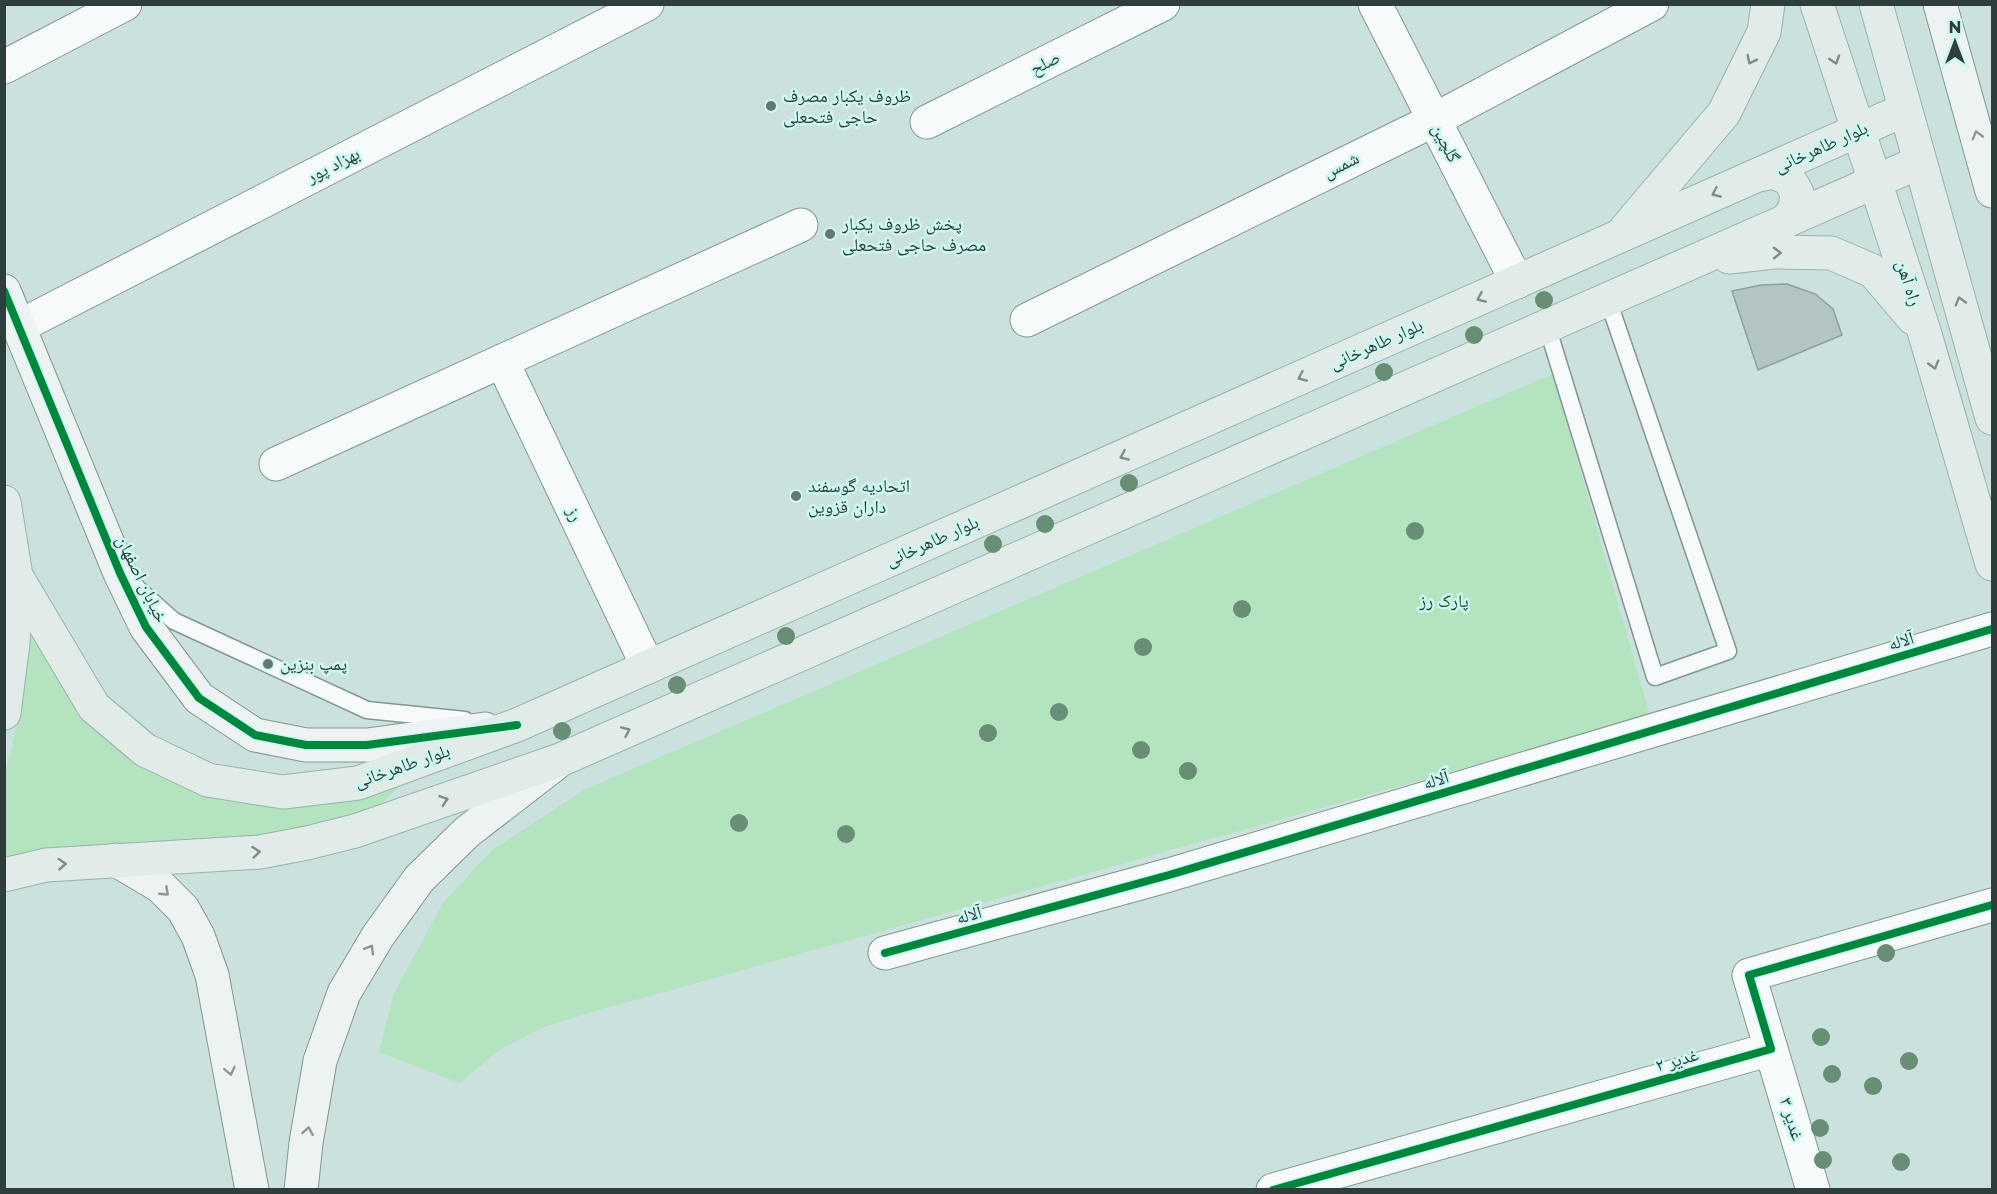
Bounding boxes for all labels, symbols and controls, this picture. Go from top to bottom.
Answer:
north arrow [1925,12,1985,72]
text: N [1949,18,1961,37]
street label: صلح [1026,46,1064,81]
one-way arrow [1746,53,1758,64]
one-way arrow [1828,54,1841,65]
place label: ظروف یکبار مصرف حاجی فتحعلی [783,85,911,128]
marker: ظروف یکبار مصرف حاجی فتحعلی [764,99,778,113]
street label: بلوار طاهرخانی [1771,117,1871,177]
street label: گلچین [1427,120,1465,167]
one-way arrow [1972,130,1984,141]
street label: بهزاد پور [302,142,364,188]
street label: شمس [1319,147,1363,183]
one-way arrow [1712,186,1723,198]
place label: پخش ظروف یکبار مصرف حاجی فتحعلی [841,213,986,256]
marker: پخش ظروف یکبار مصرف حاجی فتحعلی [823,227,837,241]
one-way arrow [1772,247,1781,259]
street label: راه آهن [1891,257,1927,309]
one-way arrow [1476,290,1487,302]
one-way arrow [1954,296,1967,306]
street label: بلوار طاهرخانی [1326,314,1426,374]
one-way arrow [1927,360,1939,370]
one-way arrow [1298,369,1309,381]
one-way arrow [1119,449,1130,461]
place label: اتحادیه گوسفند داران قزوین [808,475,910,518]
marker: اتحادیه گوسفند داران قزوین [789,489,803,503]
street label: رز [562,502,588,525]
street label: بلوار طاهرخانی [882,511,982,571]
street label: خیابان اصفهان [111,532,173,626]
park label: پارک رز [1418,590,1469,612]
street label: آلاله [1886,627,1917,655]
place label: پمپ بنزین [280,653,347,675]
marker: پمپ بنزین [261,657,275,671]
one-way arrow [620,726,631,738]
street label: بلوار طاهرخانی [351,739,453,793]
street label: آلاله [1421,766,1452,794]
one-way arrow [438,795,449,808]
one-way arrow [252,846,261,859]
one-way arrow [57,857,66,870]
one-way arrow [157,884,168,895]
street label: آلاله [954,901,985,929]
one-way arrow [363,945,375,955]
street label: غدیر ۲ [1653,1043,1701,1077]
one-way arrow [223,1065,236,1075]
street label: غدیر ۳ [1775,1095,1809,1143]
one-way arrow [301,1127,314,1137]

